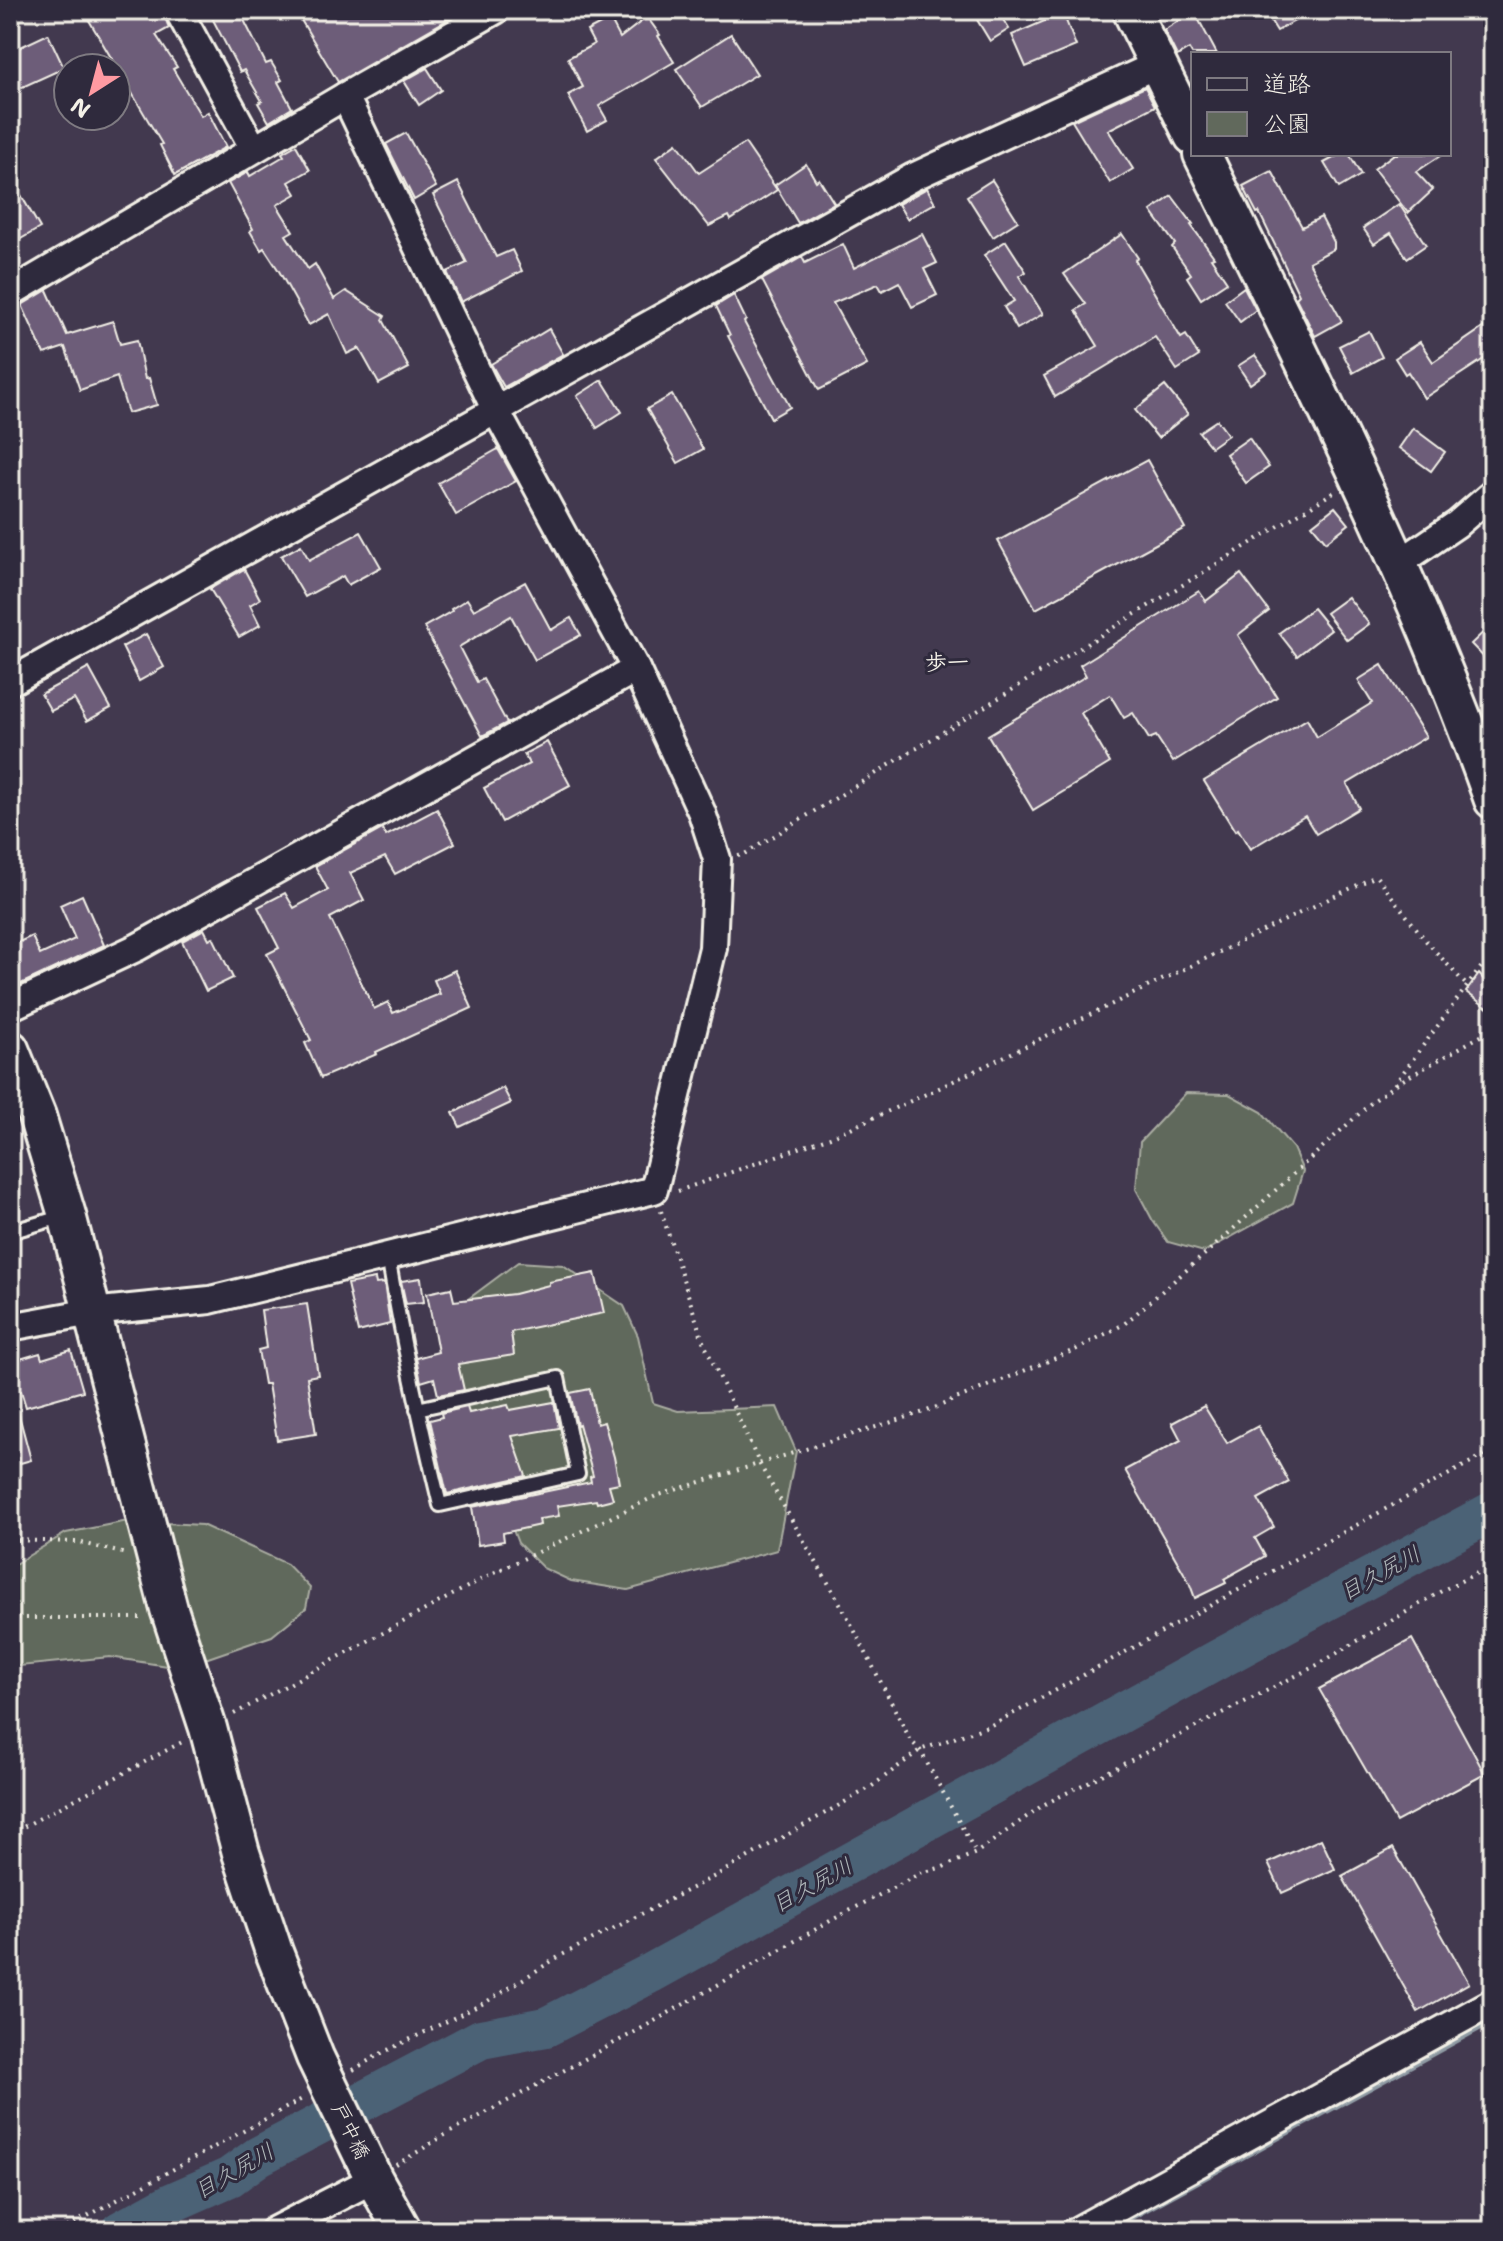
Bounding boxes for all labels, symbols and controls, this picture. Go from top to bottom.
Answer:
north arrow [52,52,132,132]
legend [1191,52,1451,156]
text: 道路 [1263,68,1311,100]
text: N [65,91,96,125]
text: 公園 [1263,108,1311,140]
district label: 歩一 [925,648,969,677]
water label: 目久尻川 [1334,1539,1426,1607]
water label: 目久尻川 [766,1851,858,1919]
street label: 戸中橋 [326,2098,376,2164]
water label: 目久尻川 [189,2136,279,2206]

